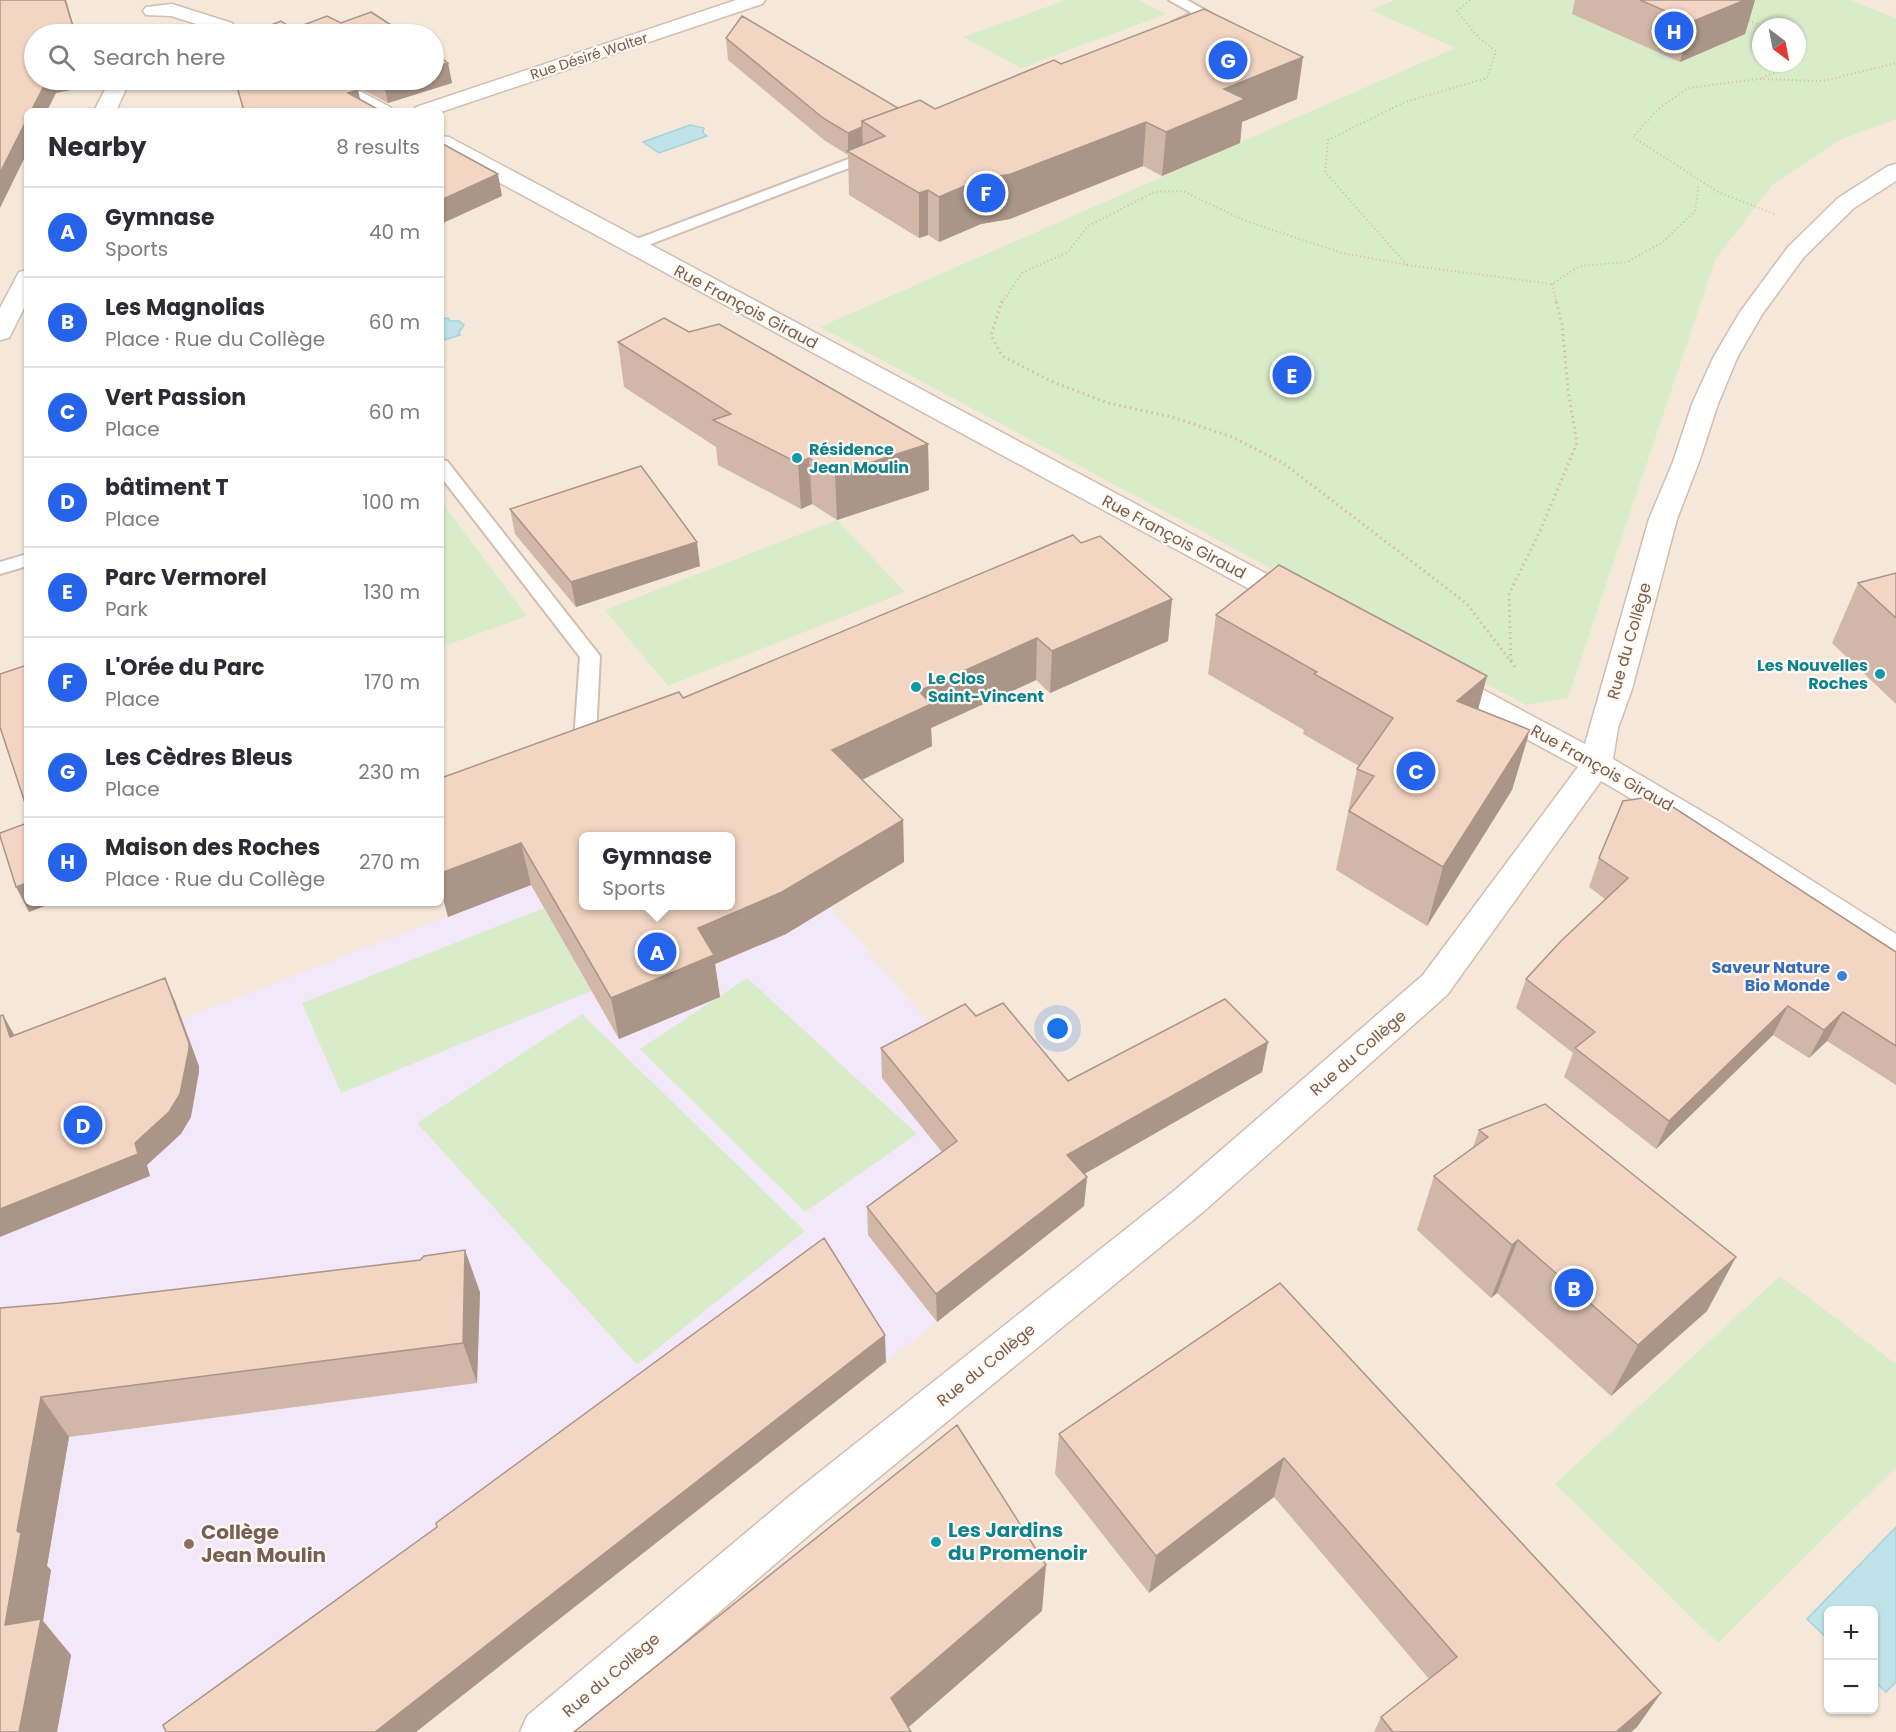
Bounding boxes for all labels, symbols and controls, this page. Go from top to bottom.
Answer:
pin: H [1654,9,1694,54]
north arrow [1752,18,1806,72]
search box [24,24,444,90]
street label: Rue Désiré Walter [528,28,650,84]
pin: G [1208,38,1248,82]
icon: search [45,41,78,74]
text: Search here [93,42,226,73]
text: Nearby [48,129,146,165]
text: 8 results [336,133,420,161]
pin: F [966,170,1006,216]
text: Gymnase [105,202,215,233]
text: A [60,218,75,246]
text: 40 m [369,218,420,246]
text: Sports [105,235,168,263]
street label: Rue François Giraud [670,259,822,355]
text: Les Magnolias [105,292,265,323]
text: B [61,308,74,336]
text: 60 m [369,308,420,336]
text: Place · Rue du Collège [105,325,325,353]
pin: E [1272,352,1312,398]
text: Vert Passion [105,382,246,413]
text: C [60,398,75,426]
text: 60 m [369,398,420,426]
text: Place [105,415,160,443]
place label: Résidence Jean Moulin [809,438,909,479]
marker: Résidence Jean Moulin [790,451,804,465]
text: bâtiment T [105,472,229,503]
text: D [60,488,75,516]
text: 100 m [363,488,420,516]
street label: Rue François Giraud [1098,489,1250,585]
text: Place [105,505,160,533]
text: Parc Vermorel [105,562,267,593]
text: E [62,578,73,606]
text: 130 m [363,578,420,606]
street label: Rue du Collège [1601,580,1657,702]
text: Park [105,595,148,623]
text: L'Orée du Parc [105,652,265,683]
place label: Les Nouvelles Roches [1757,654,1868,695]
place label: Le Clos Saint-Vincent [928,667,1044,708]
marker: Les Nouvelles Roches [1873,667,1887,681]
text: F [62,668,73,696]
text: 170 m [364,668,420,696]
marker: Le Clos Saint-Vincent [909,680,923,694]
text: Place [105,685,160,713]
street label: Rue François Giraud [1526,719,1678,817]
text: Les Cèdres Bleus [105,742,293,773]
pin: C [1396,748,1436,794]
text: G [60,758,75,786]
text: 230 m [358,758,420,786]
text: Place [105,775,160,803]
text: Maison des Roches [105,832,320,863]
popup [579,832,735,910]
text: Gymnase [602,841,712,872]
text: H [60,848,75,876]
text: 270 m [359,848,420,876]
text: Place · Rue du Collège [105,865,325,893]
text: Sports [602,874,665,902]
pin: A [638,930,676,974]
place label: Saveur Nature Bio Monde [1712,956,1830,997]
marker: Saveur Nature Bio Monde [1835,969,1849,983]
street label: Rue du Collège [1305,1005,1411,1101]
your location [1043,1014,1072,1043]
pin: D [64,1102,103,1148]
pin: B [1554,1266,1594,1310]
street label: Rue du Collège [932,1318,1040,1412]
place label: Les Jardins du Promenoir [948,1516,1088,1567]
place label: Collège Jean Moulin [201,1518,326,1569]
marker: Les Jardins du Promenoir [929,1535,943,1549]
marker: Collège Jean Moulin [182,1537,196,1551]
map controls [1824,1606,1878,1714]
button: + [1824,1606,1878,1660]
street label: Rue du Collège [557,1627,665,1723]
button: − [1824,1660,1878,1714]

